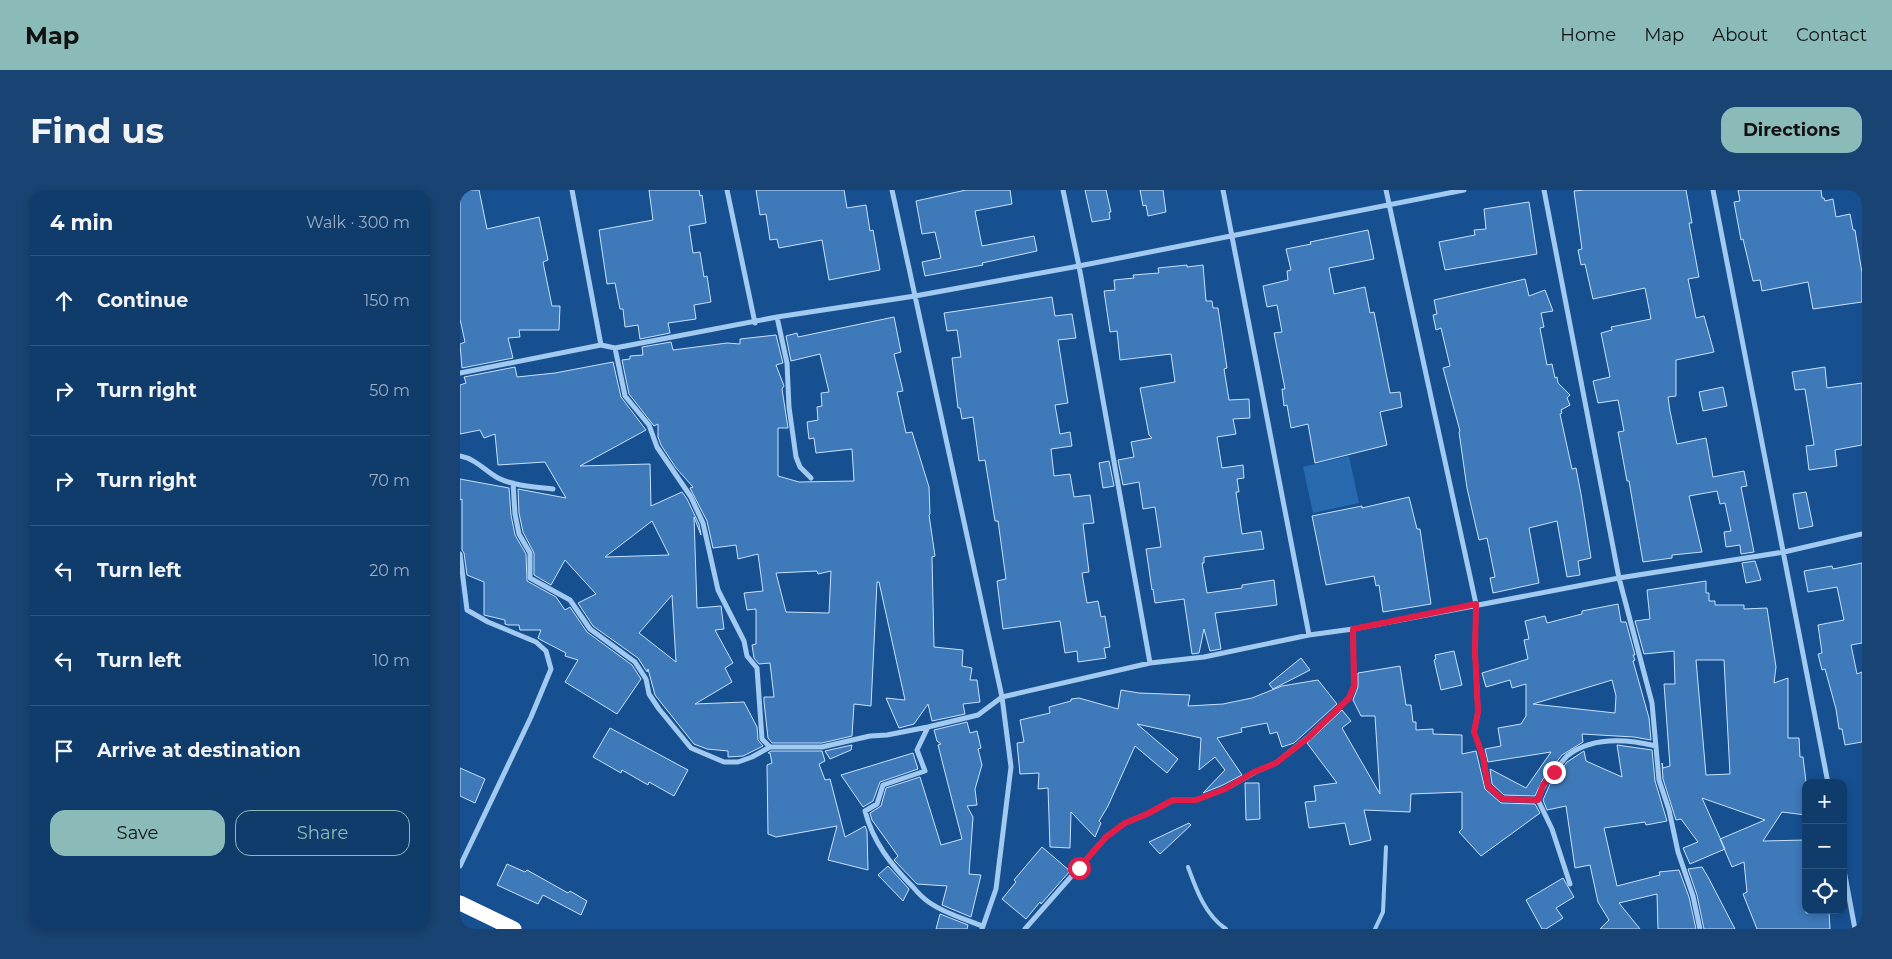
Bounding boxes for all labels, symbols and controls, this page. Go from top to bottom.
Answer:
text: Map [25,21,79,50]
text: Home [1560,24,1616,46]
text: Map [1644,24,1684,46]
text: About [1712,24,1768,46]
text: Contact [1796,24,1867,46]
button: Directions [1721,107,1862,153]
text: Find us [30,109,164,152]
text: 4 min [50,210,113,235]
text: Walk · 300 m [306,213,410,232]
icon: ahead [50,287,78,315]
text: Continue [97,289,188,312]
text: 150 m [363,291,410,310]
icon: right [50,377,78,405]
text: Turn right [97,379,197,402]
text: 50 m [369,381,410,400]
icon: right [50,467,78,495]
text: Turn right [97,469,197,492]
text: 70 m [369,471,410,490]
icon: left [50,557,78,585]
text: Turn left [97,559,182,582]
text: 20 m [369,561,410,580]
icon: left [50,647,78,675]
text: Turn left [97,649,182,672]
text: 10 m [372,651,410,670]
icon: arrive [50,737,78,765]
text: Arrive at destination [97,739,301,762]
route end [1543,761,1566,784]
map controls [1802,779,1847,914]
button: + [1802,779,1847,824]
button: Save [50,810,225,856]
button: Share [235,810,410,856]
button: − [1802,824,1847,869]
route start [1068,857,1091,880]
button: locate [1802,869,1847,914]

